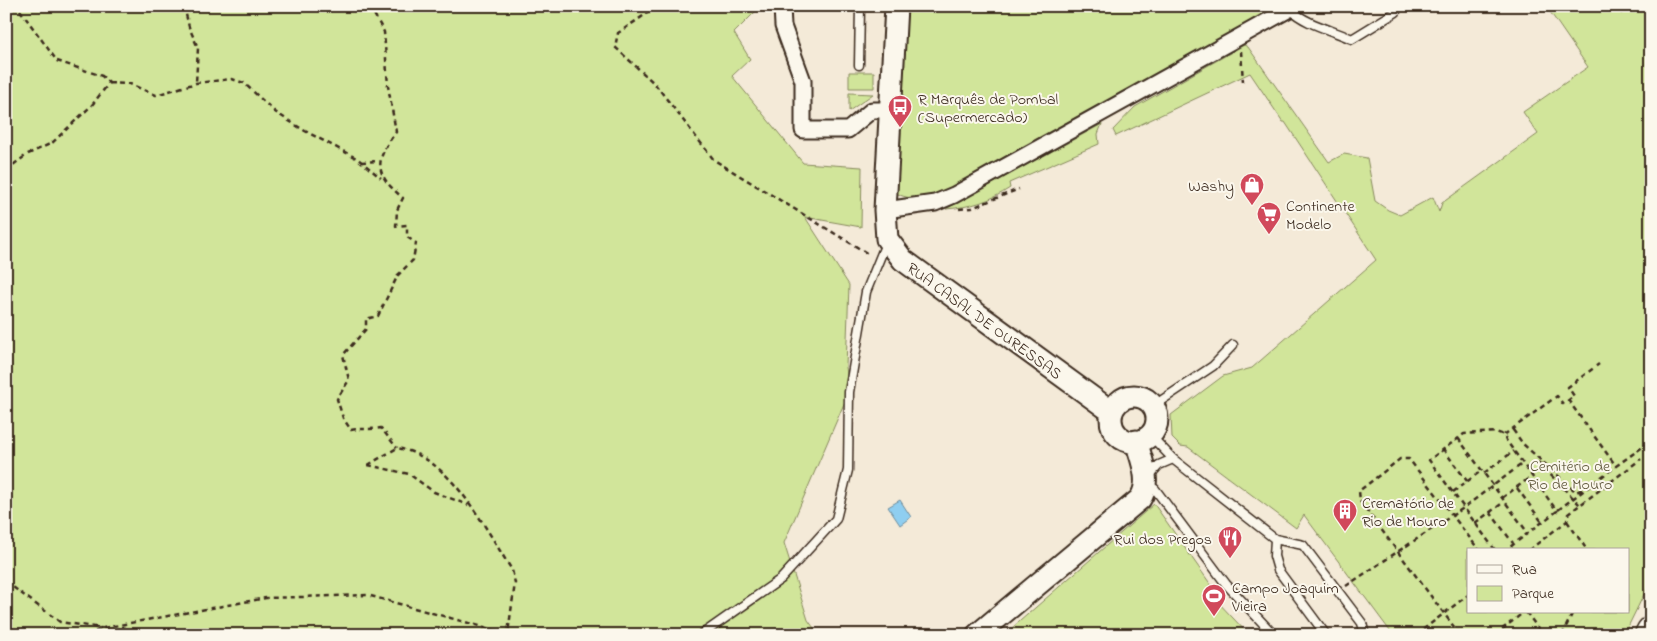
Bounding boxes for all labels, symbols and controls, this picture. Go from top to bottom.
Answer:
place label: R Marquês de Pombal (Supermercado) [918,88,1059,130]
bus stop icon: R Marquês de Pombal (Supermercado) [887,94,913,128]
shop icon: Washy [1239,172,1265,206]
place label: Washy [1188,175,1234,199]
place label: Continente Modelo [1286,195,1356,237]
supermarket icon: Continente Modelo [1256,201,1282,235]
street label: RUA CASAL DE OURESSAS [901,257,1066,386]
park label: Cemitério de Rio de Mouro [1528,455,1612,497]
place label: Crematório de Rio de Mouro [1362,492,1455,534]
building icon: Crematório de Rio de Mouro [1332,498,1358,532]
restaurant icon: Rui dos Pregos [1217,525,1243,559]
place label: Rui dos Pregos [1114,528,1212,552]
legend [1467,548,1630,614]
text: Rua [1512,559,1537,581]
place label: Campo Joaquim Vieira [1231,577,1339,619]
sports icon: Campo Joaquim Vieira [1201,583,1227,617]
text: Parque [1512,583,1554,605]

